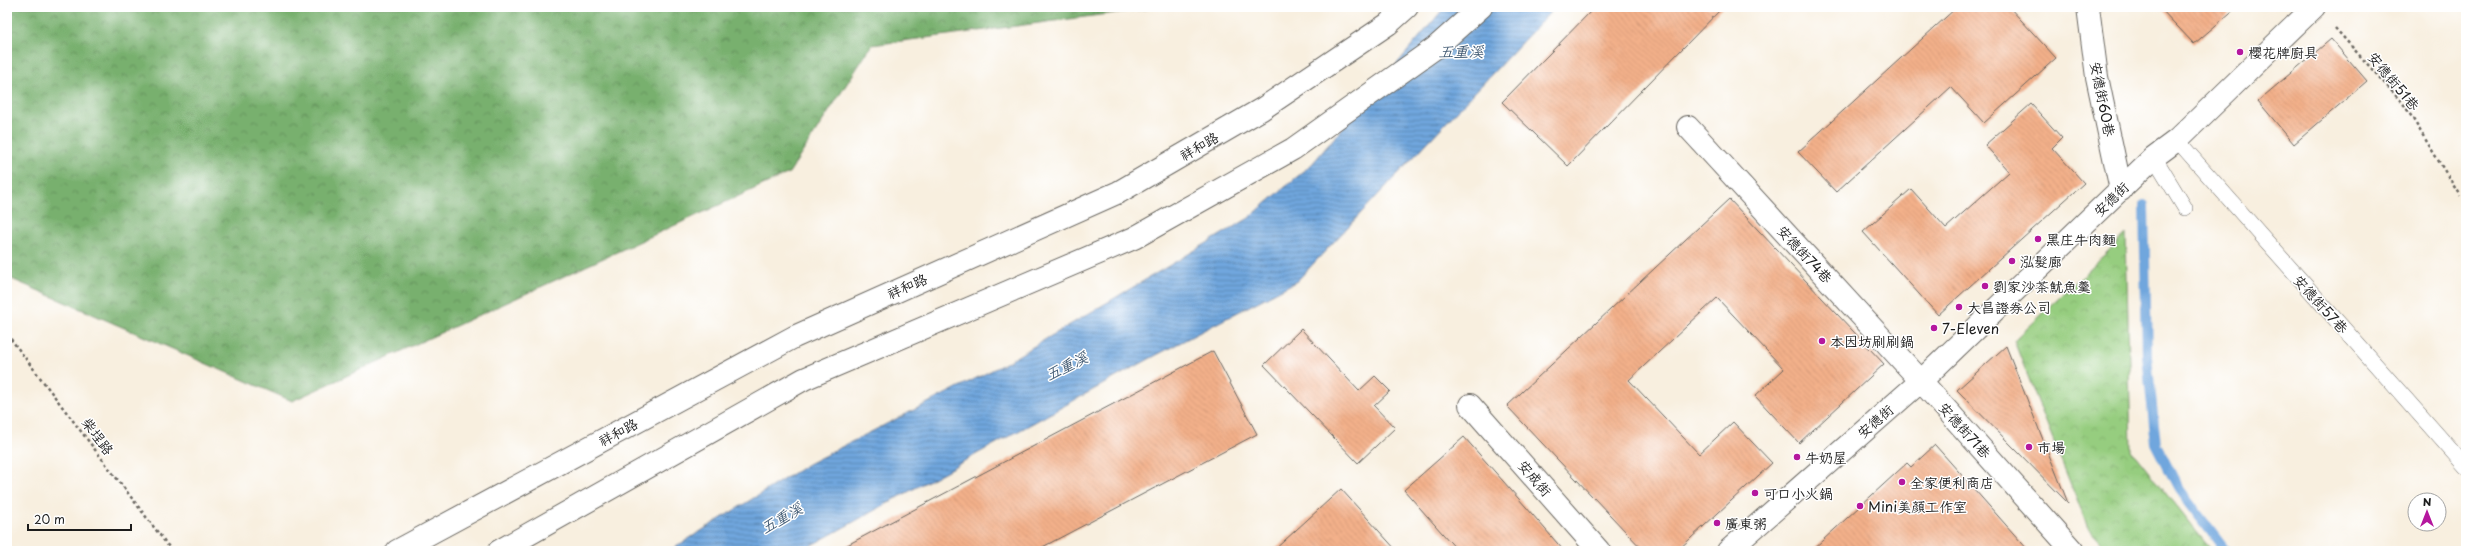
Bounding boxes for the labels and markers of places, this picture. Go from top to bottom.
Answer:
place label: 櫻花牌廚具 [2248,42,2318,63]
marker: 櫻花牌廚具 [2235,47,2245,57]
place label: 黑庄牛肉麵 [2046,229,2116,250]
marker: 黑庄牛肉麵 [2033,234,2043,244]
place label: 泓髮廊 [2020,251,2062,272]
marker: 泓髮廊 [2007,256,2017,266]
place label: 劉家沙茶魷魚羹 [1993,276,2091,297]
marker: 劉家沙茶魷魚羹 [1980,281,1990,291]
place label: 大昌證券公司 [1967,297,2051,318]
marker: 大昌證券公司 [1954,302,1964,312]
place label: 7-Eleven [1942,318,1999,339]
marker: 7-Eleven [1929,323,1939,333]
place label: 本因坊刷刷鍋 [1830,331,1914,352]
marker: 本因坊刷刷鍋 [1817,336,1827,346]
place label: 市場 [2037,437,2065,458]
marker: 市場 [2024,442,2034,452]
place label: 牛奶屋 [1805,447,1847,468]
marker: 牛奶屋 [1792,452,1802,462]
place label: 全家便利商店 [1910,472,1994,493]
marker: 全家便利商店 [1897,477,1907,487]
place label: 可口小火鍋 [1763,483,1833,504]
marker: 可口小火鍋 [1750,488,1760,498]
place label: Mini美顏工作室 [1868,496,1967,517]
marker: Mini美顏工作室 [1855,501,1865,511]
place label: 廣東粥 [1725,513,1767,534]
marker: 廣東粥 [1712,518,1722,528]

